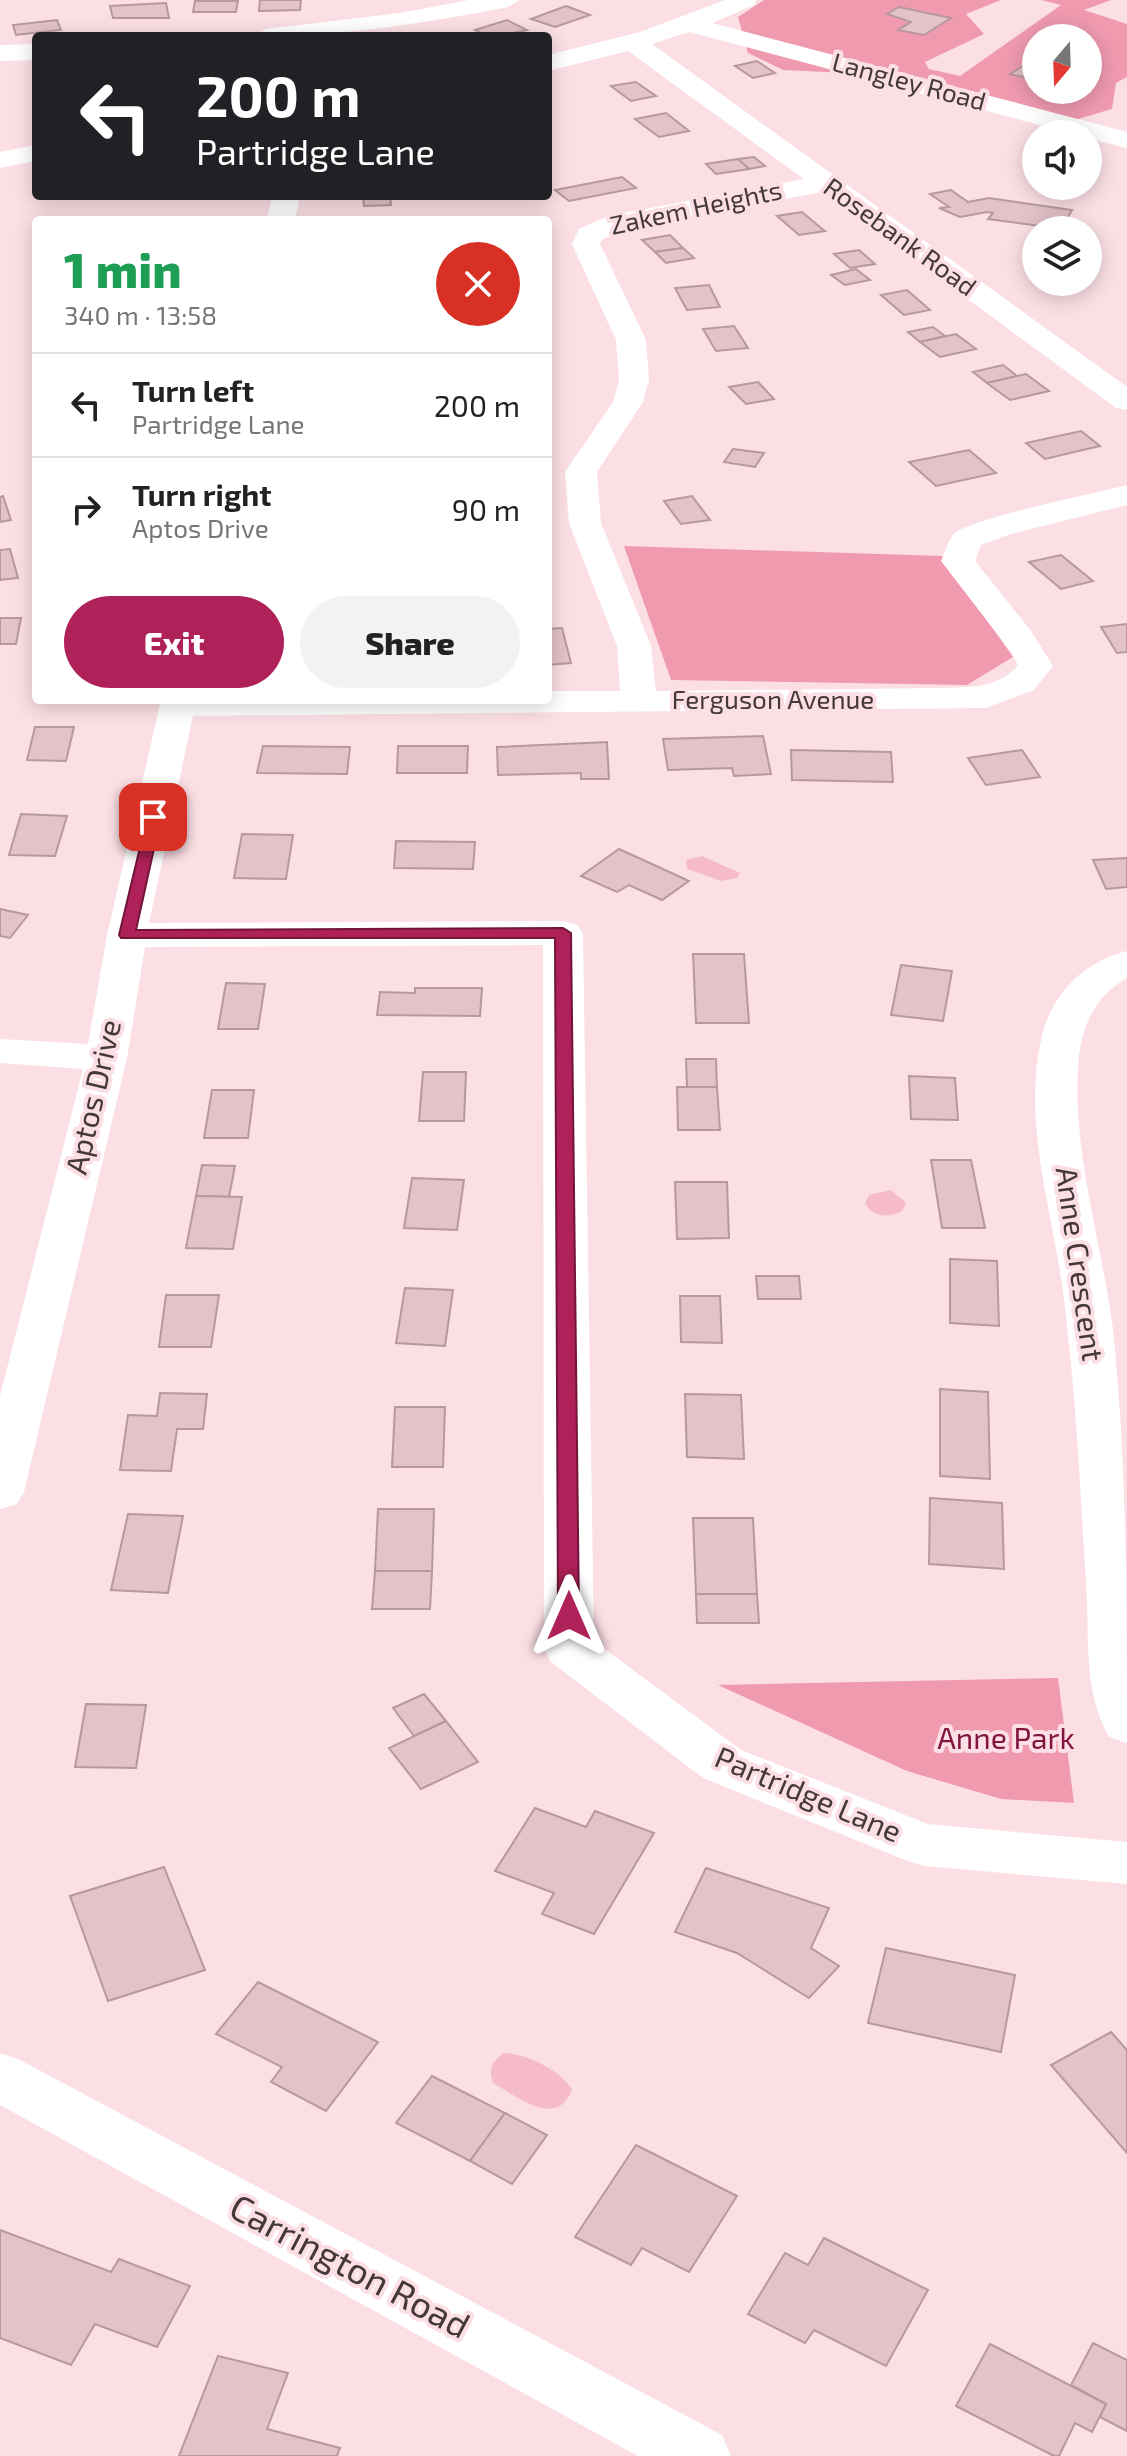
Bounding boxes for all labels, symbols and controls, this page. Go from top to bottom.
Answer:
north arrow [1022,24,1102,104]
map controls [1022,24,1102,296]
street label: Langley Road [829,45,990,116]
text: 200 m [196,61,361,128]
icon: left [64,64,168,168]
button: sound [1022,120,1102,200]
text: Partridge Lane [196,129,435,172]
street label: Rosebank Road [819,170,983,301]
street label: Zakem Heights [607,173,784,240]
button: layers [1022,216,1102,296]
text: 1 min [64,240,182,298]
button: close [436,242,520,326]
text: 340 m · 13:58 [64,299,217,330]
text: Turn left [132,372,254,408]
icon: left [64,383,108,427]
text: 200 m [434,387,520,423]
text: Partridge Lane [132,408,304,439]
text: Turn right [132,476,272,512]
icon: right [64,487,108,531]
text: 90 m [452,491,520,527]
text: Aptos Drive [132,512,269,543]
button: Exit [64,596,284,688]
button: Share [300,596,520,688]
street label: Ferguson Avenue [672,683,874,714]
pin [119,783,187,851]
icon: arrive [131,795,175,839]
street label: Aptos Drive [57,1016,127,1177]
street label: Anne Crescent [1050,1164,1112,1363]
position arrow [527,1574,611,1658]
park label: Anne Park [937,1719,1075,1755]
street label: Partridge Lane [710,1738,907,1849]
street label: Carrington Road [224,2183,478,2346]

